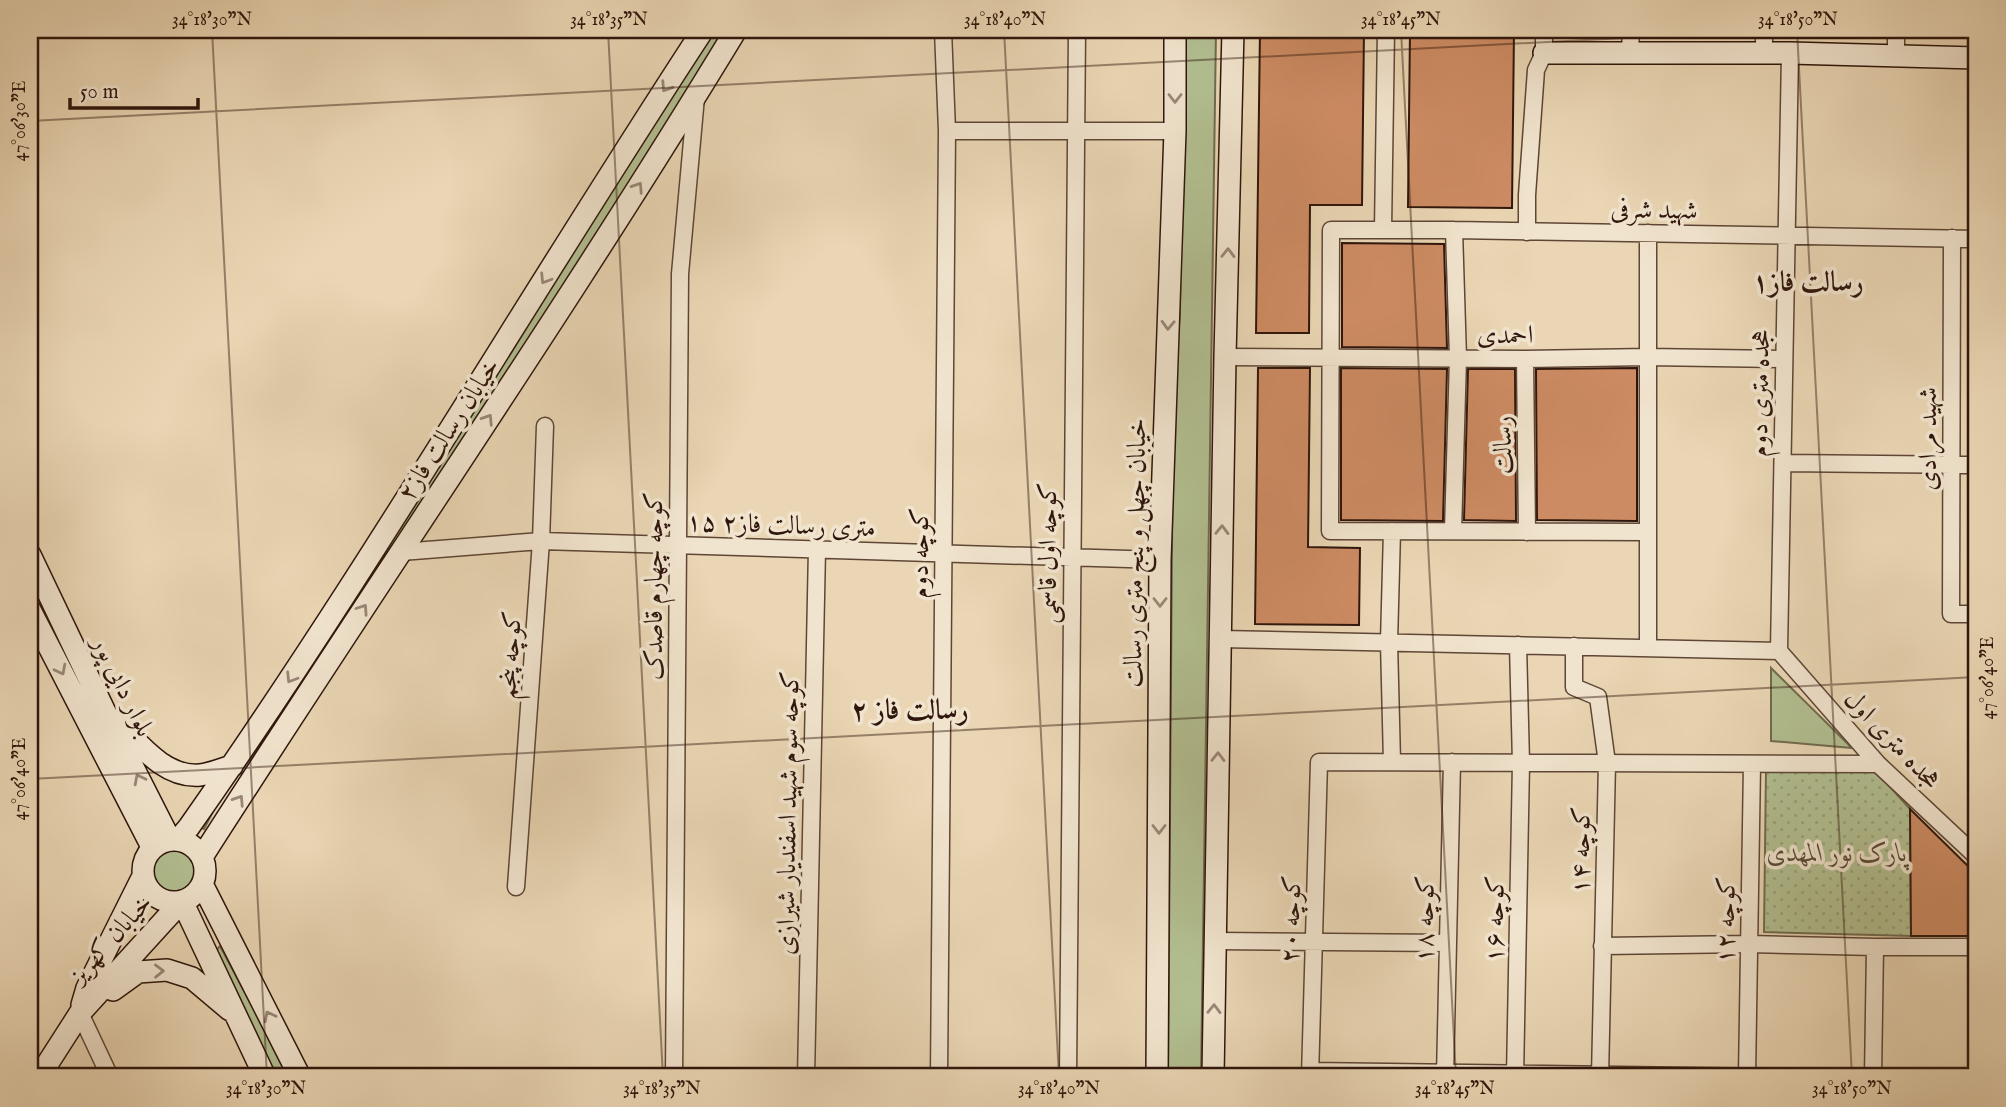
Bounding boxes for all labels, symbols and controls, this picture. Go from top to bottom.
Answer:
text: 34°18'30"N [172,9,252,32]
text: 34°18'35"N [570,9,648,32]
text: 34°18'40"N [964,9,1047,32]
text: 34°18'45"N [1361,9,1441,32]
text: 34°18'50"N [1758,9,1838,32]
scale bar [70,66,198,110]
text: 50 m [80,79,119,106]
one-way arrow [662,79,674,92]
text: 47°06'30"E [9,81,32,161]
one-way arrow [1167,93,1183,104]
one-way arrow [630,182,643,195]
street label: شهید شرفی [1610,193,1698,228]
one-way arrow [1220,247,1235,258]
district label: رسالت فاز۱ [1752,266,1864,301]
one-way arrow [540,272,553,285]
street label: احمدی [1477,319,1533,352]
one-way arrow [1161,320,1176,331]
street label: هجده متری دوم [1743,329,1783,457]
street label: خیابان رسالت فاز۲ [391,352,508,508]
street label: شهید مرادی [1912,387,1945,491]
one-way arrow [480,414,492,427]
street label: رسالت [1486,415,1521,475]
street label: خیابان چهل و پنج متری رسالت [1117,418,1160,688]
street label: کوچه اول قاسمی [1032,482,1065,624]
street label: کوچه چهارم قاصدک [638,492,676,680]
street label: ۱۵ متری رسالت فاز۲ [686,506,876,545]
street label: کوچه دوم [904,507,942,599]
one-way arrow [1214,524,1230,534]
one-way arrow [1152,597,1168,608]
one-way arrow [355,604,367,617]
street label: کوچه پنجم [491,610,537,701]
street label: بلوار دایی پور [82,628,161,743]
text: 47°06'40"E [1977,637,2000,719]
one-way arrow [53,663,66,676]
one-way arrow [287,670,300,683]
street label: کوچه سوم شهید اسفندیار شیرازی [770,671,812,956]
street label: هجده متری اول [1836,683,1948,797]
district label: رسالت فاز ۲ [851,694,969,729]
text: 47°06'40"E [9,738,32,820]
one-way arrow [1211,751,1226,762]
one-way arrow [134,774,148,786]
one-way arrow [230,794,243,807]
street label: ‍‍ ۱۴ کوچه [1564,806,1599,900]
one-way arrow [1151,824,1166,835]
park label: پارک نور المهدی [1766,837,1910,871]
street label: ۲۰ کوچه [1273,875,1310,964]
street label: ۱۸ کوچه [1408,875,1443,963]
street label: ۱۶ کوچه [1478,875,1513,963]
street label: ۱۲ کوچه [1709,876,1744,964]
street label: خیابان کهریز [60,887,160,993]
one-way arrow [154,964,165,979]
one-way arrow [1206,1003,1222,1014]
one-way arrow [264,1011,278,1024]
text: 34°18'30"N [226,1078,306,1101]
text: 34°18'35"N [623,1078,701,1101]
text: 34°18'40"N [1018,1078,1101,1101]
text: 34°18'45"N [1415,1078,1495,1101]
text: 34°18'50"N [1812,1078,1892,1101]

